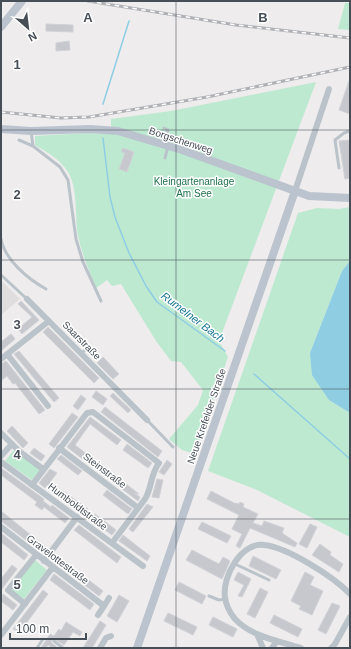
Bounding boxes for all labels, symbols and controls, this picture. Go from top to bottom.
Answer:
north arrow [8,8,48,48]
text: A [83,10,93,25]
text: B [258,10,268,25]
text: N [26,30,39,44]
text: 1 [13,57,21,72]
street label: Borgschenweg [148,125,214,156]
park label: Kleingartenanlage Am See [154,176,235,199]
text: 2 [13,187,21,202]
water label: Rumelner Bach [159,289,227,345]
text: 3 [13,317,21,332]
street label: Saarstraße [60,319,103,362]
street label: Neue Krefelder Straße [185,367,228,465]
text: 4 [13,447,21,462]
street label: Steinstraße [81,451,129,490]
street label: Humboldtstraße [46,481,110,532]
street label: Gravelottestraße [25,533,91,586]
text: 5 [13,577,21,592]
scale bar [10,615,86,641]
text: 100 m [16,622,49,636]

